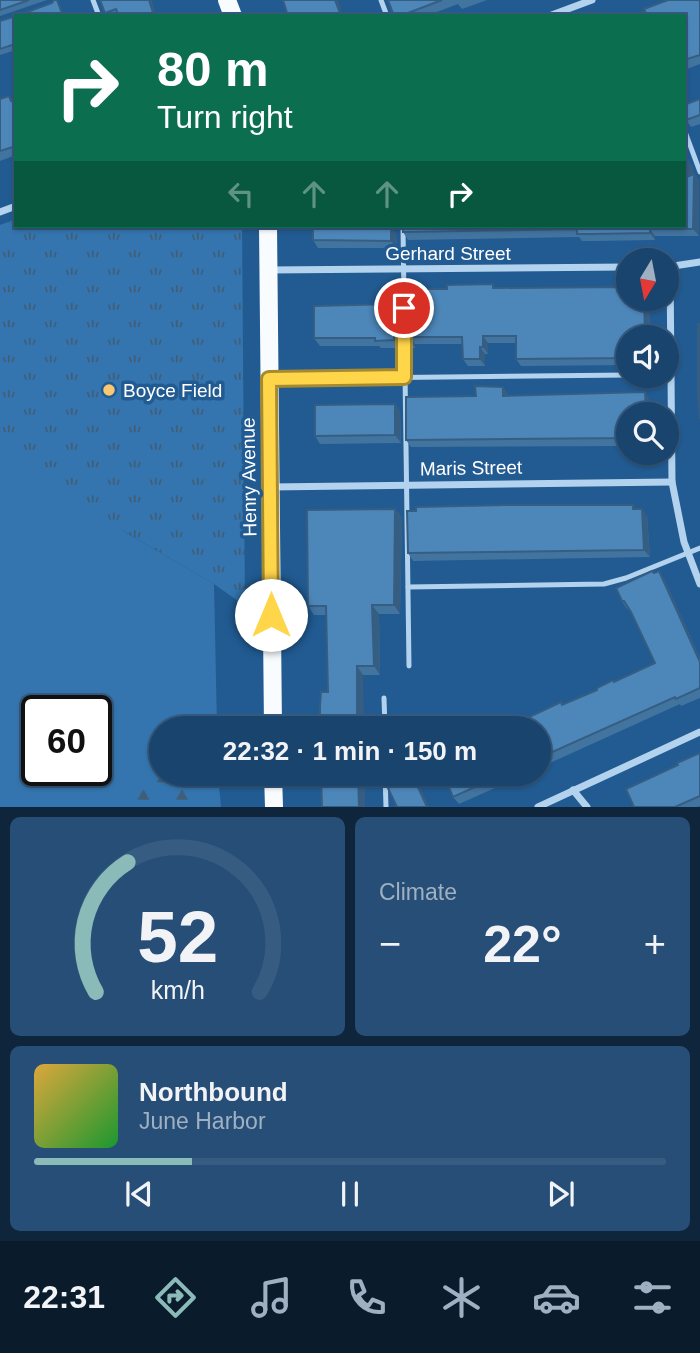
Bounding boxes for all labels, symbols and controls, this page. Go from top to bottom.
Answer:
icon: right [42,42,133,133]
text: 80 m [157,42,269,96]
text: Turn right [157,99,293,135]
icon: left [222,175,260,213]
icon: ahead [295,175,333,213]
icon: ahead [368,175,406,213]
icon: right [441,175,479,213]
street label: Gerhard Street [385,243,512,264]
north arrow [616,248,679,312]
map controls [616,248,679,465]
pin [374,278,434,338]
icon: arrive [385,289,423,327]
button: sound [616,325,679,388]
place label: Boyce Field [123,380,222,401]
marker: Boyce Field [101,382,117,398]
button: search [616,402,679,465]
street label: Henry Avenue [237,417,261,537]
street label: Maris Street [420,457,523,479]
position arrow [234,578,308,652]
speed limit sign: 60 [21,695,112,786]
text: 22:32 · 1 min · 150 m [223,736,477,766]
text: Climate [379,879,457,905]
text: 52 [137,897,218,978]
text: 22° [483,915,562,973]
text: − [379,923,401,965]
text: + [644,923,666,965]
text: km/h [150,976,205,1004]
text: Northbound [139,1077,288,1107]
text: June Harbor [139,1108,266,1134]
icon: previous [120,1175,158,1213]
icon: pause [331,1175,369,1213]
icon: next [542,1175,580,1213]
icon: directions [151,1273,200,1322]
icon: music [247,1273,296,1322]
icon: phone [342,1273,391,1322]
icon: climate [437,1273,486,1322]
icon: car [532,1273,581,1322]
icon: filters [628,1273,677,1322]
text: 22:31 [23,1279,105,1315]

